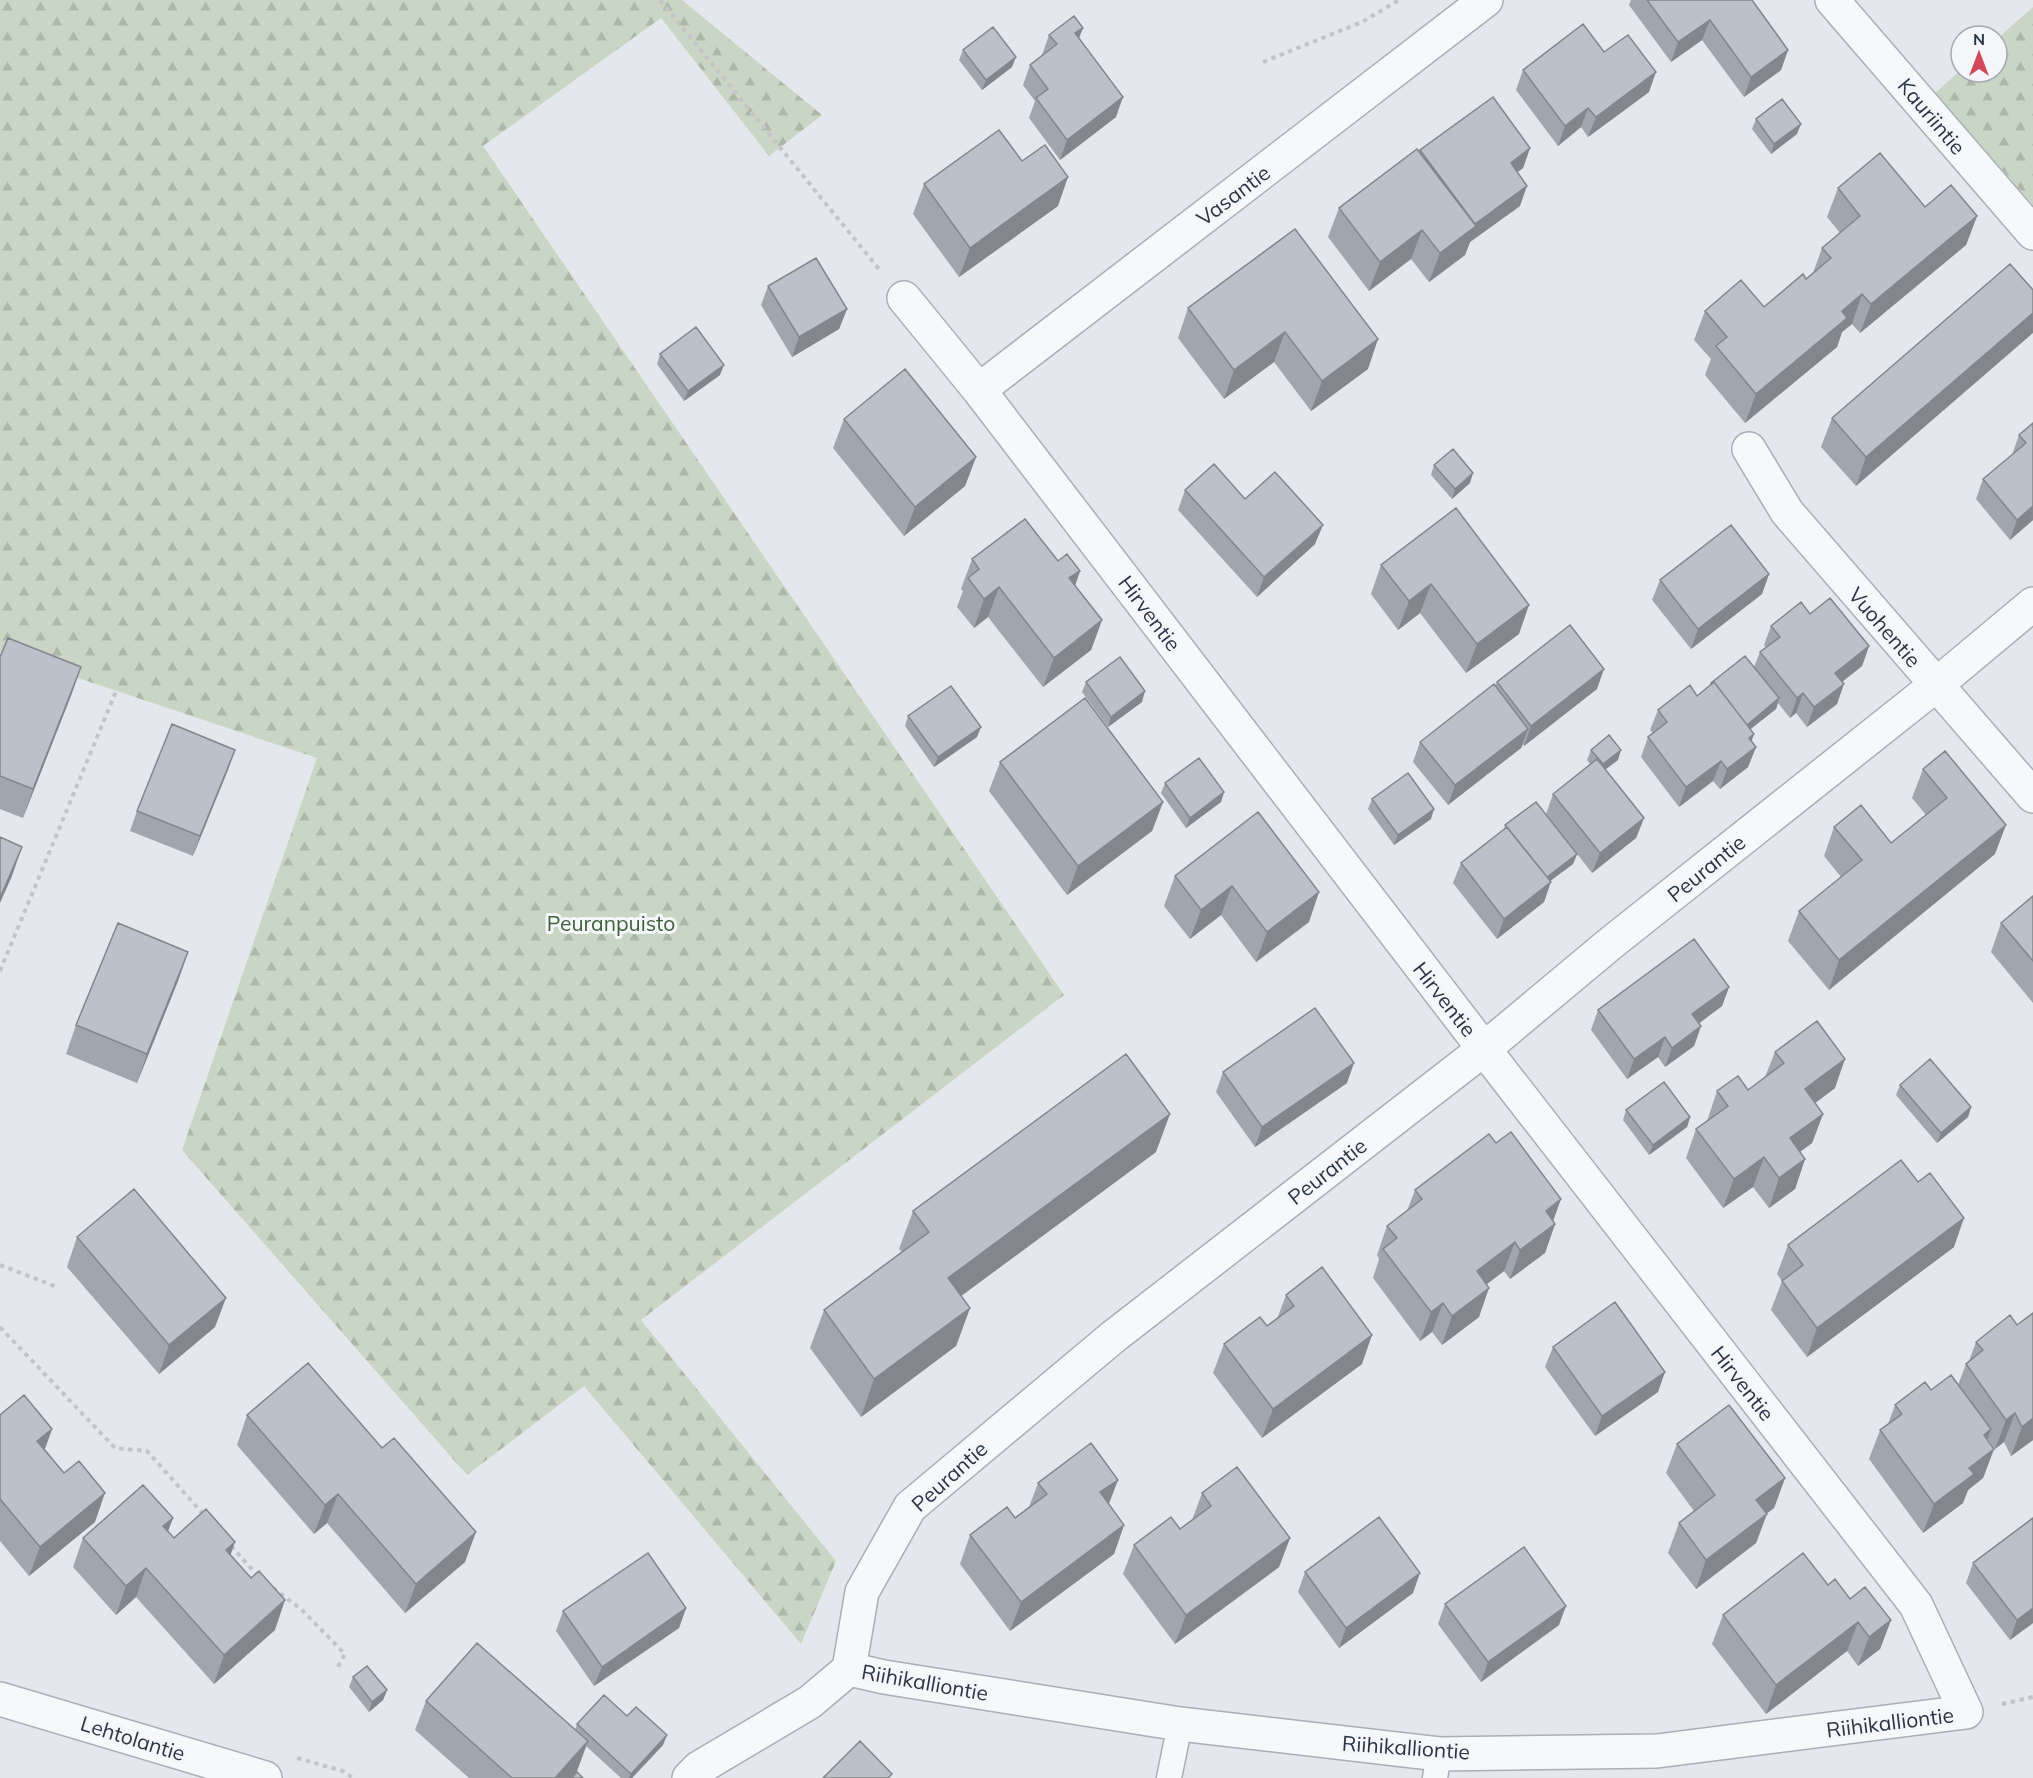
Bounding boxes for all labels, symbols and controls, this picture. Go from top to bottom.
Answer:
north arrow [1949,24,2009,84]
text: N [1973,29,1985,49]
street label: Kauriintie [1893,73,1971,159]
street label: Vasantie [1191,159,1275,231]
street label: Hirventie [1113,570,1187,656]
street label: Vuohentie [1843,582,1927,672]
street label: Peurantie [1662,829,1750,907]
park label: Peuranpuisto [547,910,675,936]
street label: Hirventie [1408,956,1482,1042]
street label: Peurantie [1282,1132,1372,1210]
street label: Hirventie [1706,1340,1780,1426]
street label: Peurantie [906,1435,992,1517]
street label: Riihikalliontie [860,1658,990,1706]
street label: Riihikalliontie [1825,1701,1955,1743]
street label: Lehtolantie [78,1710,188,1766]
street label: Riihikalliontie [1341,1730,1471,1764]

